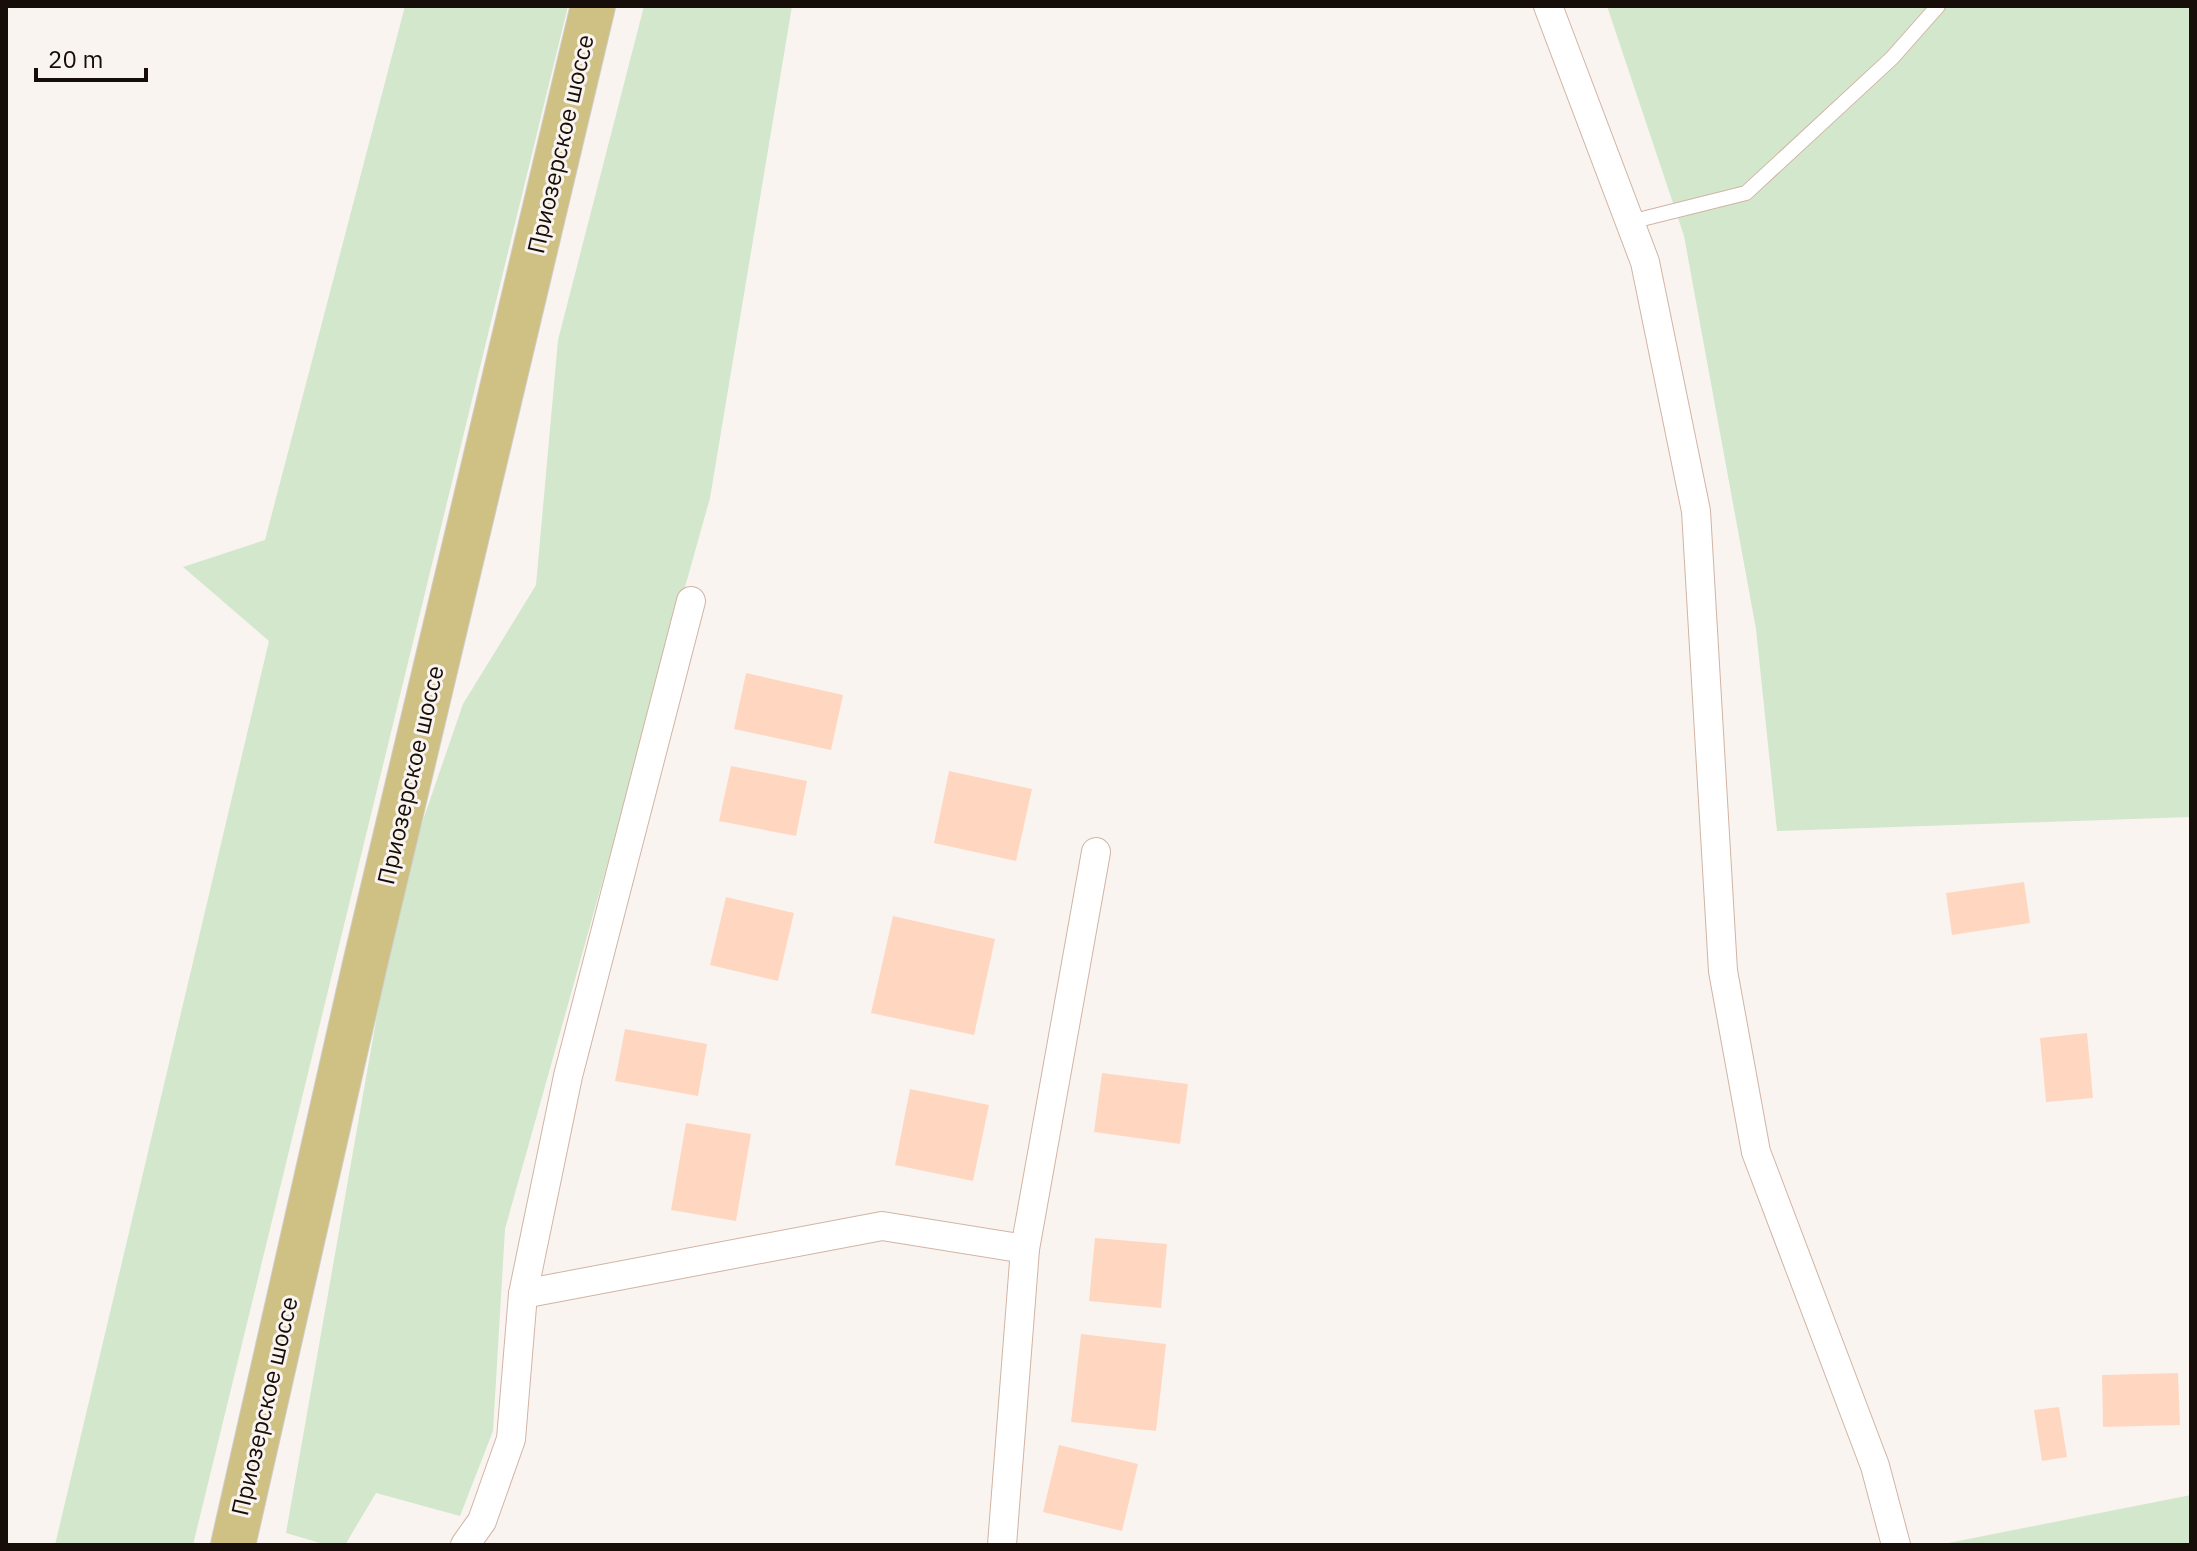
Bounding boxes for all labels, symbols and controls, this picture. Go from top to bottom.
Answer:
street label: Приозерское шоссе [519,31,601,257]
scale bar [36,32,146,82]
text: 20 m [48,43,103,75]
street label: Приозерское шоссе [369,662,451,888]
street label: Приозерское шоссе [223,1293,305,1519]

